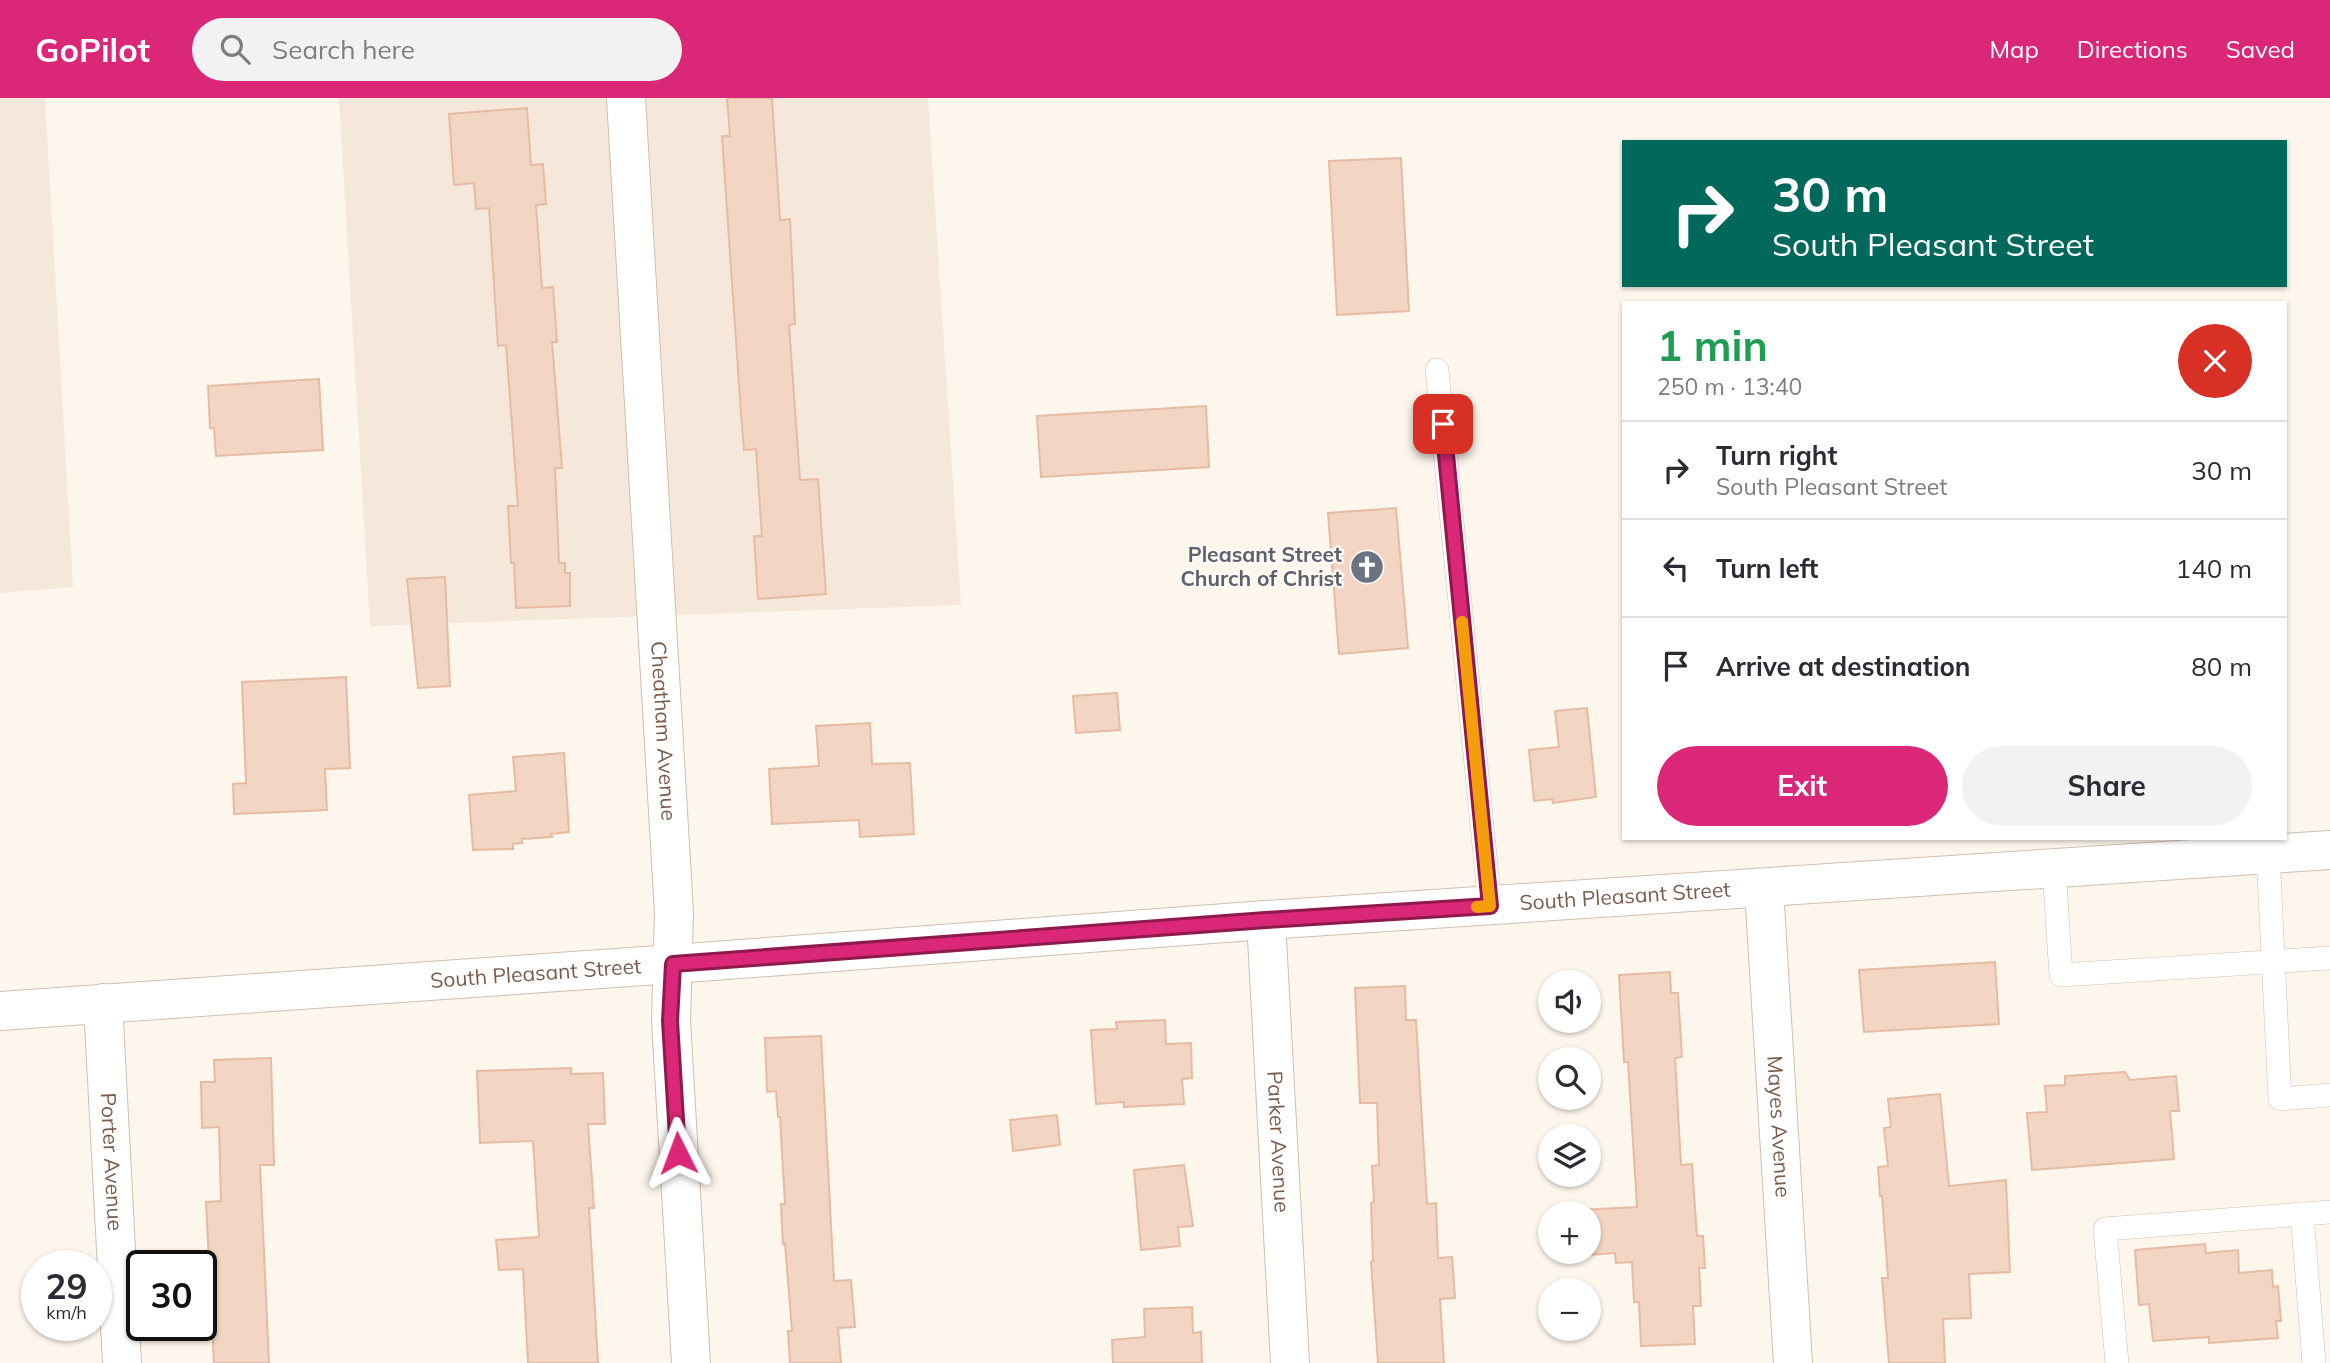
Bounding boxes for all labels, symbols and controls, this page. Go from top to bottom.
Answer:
search box [192,18,682,81]
text: GoPilot [35,29,150,70]
icon: search [216,30,254,68]
text: Search here [272,33,415,66]
text: Map [1989,34,2039,64]
text: Directions [2077,34,2188,64]
text: Saved [2226,34,2295,64]
text: 30 m [1772,163,1888,224]
icon: right [1657,168,1748,259]
text: South Pleasant Street [1772,224,2094,264]
text: 1 min [1657,319,1768,372]
button: close [2178,324,2252,398]
text: 250 m · 13:40 [1657,372,1802,401]
pin [1413,394,1473,454]
icon: arrive [1424,405,1462,443]
text: Turn right [1716,439,1837,472]
icon: right [1657,451,1695,489]
text: 30 m [2191,454,2252,487]
text: South Pleasant Street [1716,472,1947,501]
place label: Pleasant Street Church of Christ [1180,541,1342,591]
church icon: Pleasant Street Church of Christ [1348,548,1386,586]
icon: left [1657,549,1695,587]
text: Turn left [1716,552,1818,585]
text: 140 m [2176,552,2252,585]
street label: Cheatham Avenue [646,640,683,822]
icon: arrive [1657,647,1695,685]
text: Arrive at destination [1716,650,1971,683]
text: 80 m [2191,650,2252,683]
button: Exit [1657,746,1948,826]
button: Share [1962,746,2252,826]
street label: South Pleasant Street [1519,875,1731,915]
street label: South Pleasant Street [429,952,642,993]
map controls [1538,970,1601,1341]
button: sound [1538,970,1601,1033]
button: search [1538,1047,1601,1110]
street label: Mayes Avenue [1762,1055,1797,1198]
street label: Parker Avenue [1262,1070,1296,1213]
street label: Porter Avenue [96,1092,129,1232]
position arrow [641,1116,715,1190]
button: layers [1538,1124,1601,1187]
button: + [1538,1201,1601,1264]
speed limit sign: 30 [126,1250,217,1341]
text: 29 [45,1264,88,1308]
button: − [1538,1278,1601,1341]
text: km/h [46,1301,87,1324]

